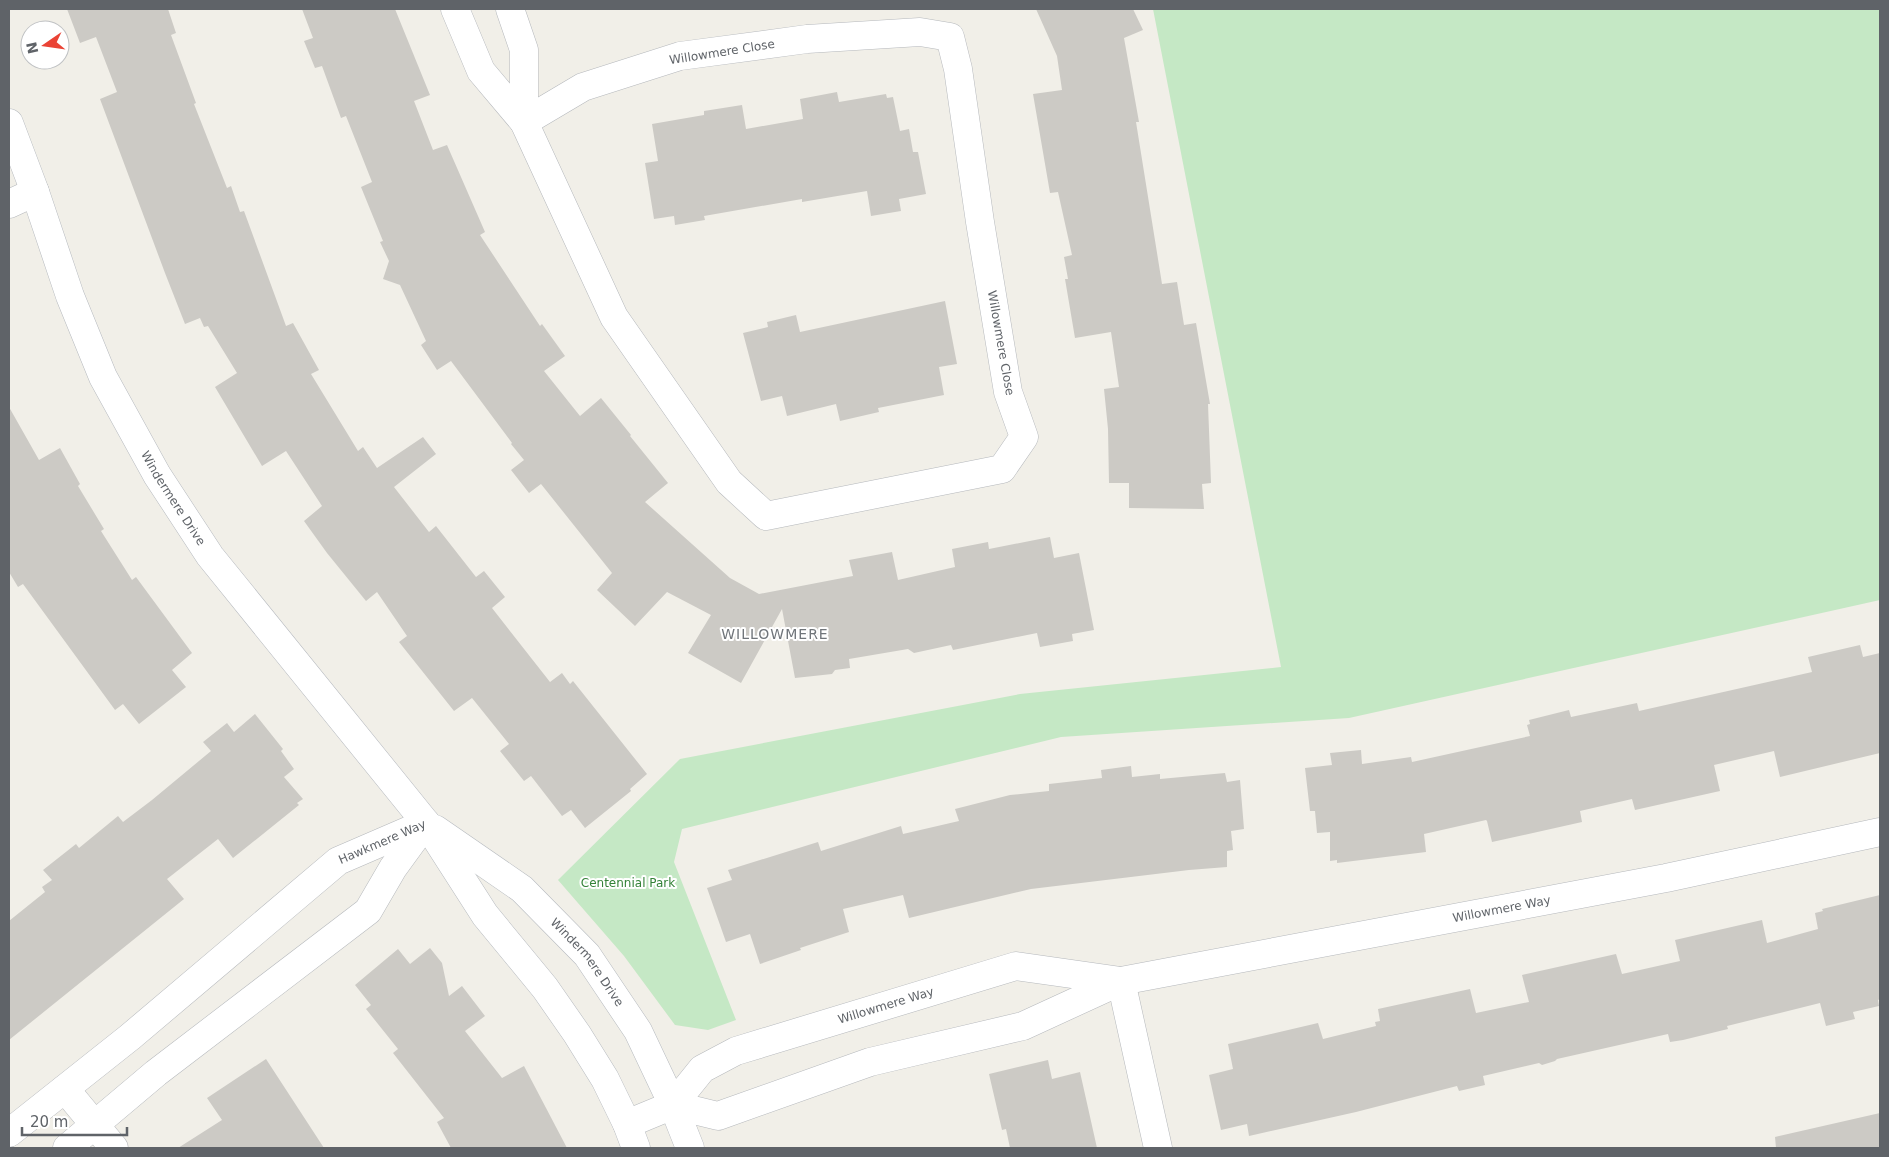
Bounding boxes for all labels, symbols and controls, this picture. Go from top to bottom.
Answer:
north arrow [20,20,70,70]
street label: Willowmere Close [668,37,776,67]
text: N [23,40,41,55]
street label: Willowmere Close [985,289,1017,397]
street label: Windermere Drive [138,448,208,548]
district label: WILLOWMERE [721,626,829,642]
street label: Hawkmere Way [336,817,428,867]
park label: Centennial Park [581,876,675,890]
street label: Willowmere Way [1451,893,1552,925]
street label: Windermere Drive [548,915,626,1009]
street label: Willowmere Way [836,984,935,1027]
scale bar [22,1104,128,1136]
text: 20 m [30,1113,68,1131]

